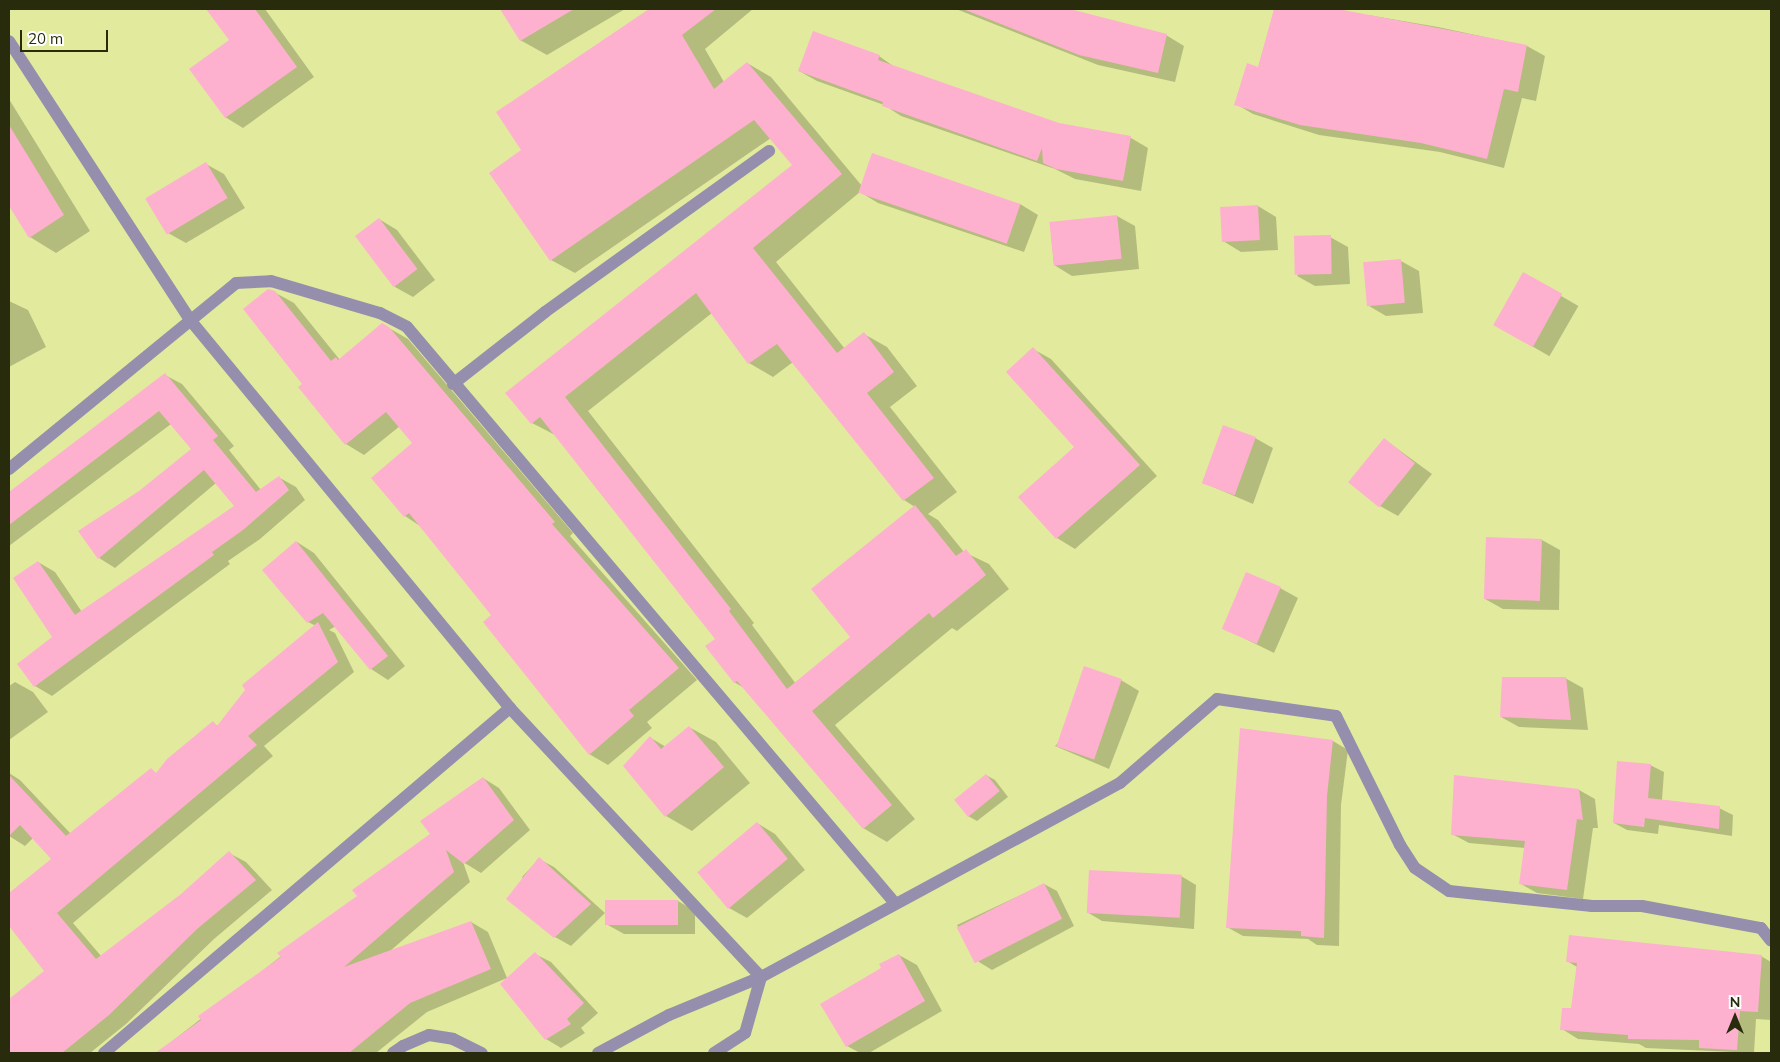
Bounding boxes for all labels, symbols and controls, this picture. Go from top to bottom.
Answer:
scale bar [22,20,110,52]
text: 20 m [28,29,63,48]
north arrow [1710,992,1760,1042]
text: N [1730,993,1740,1011]

